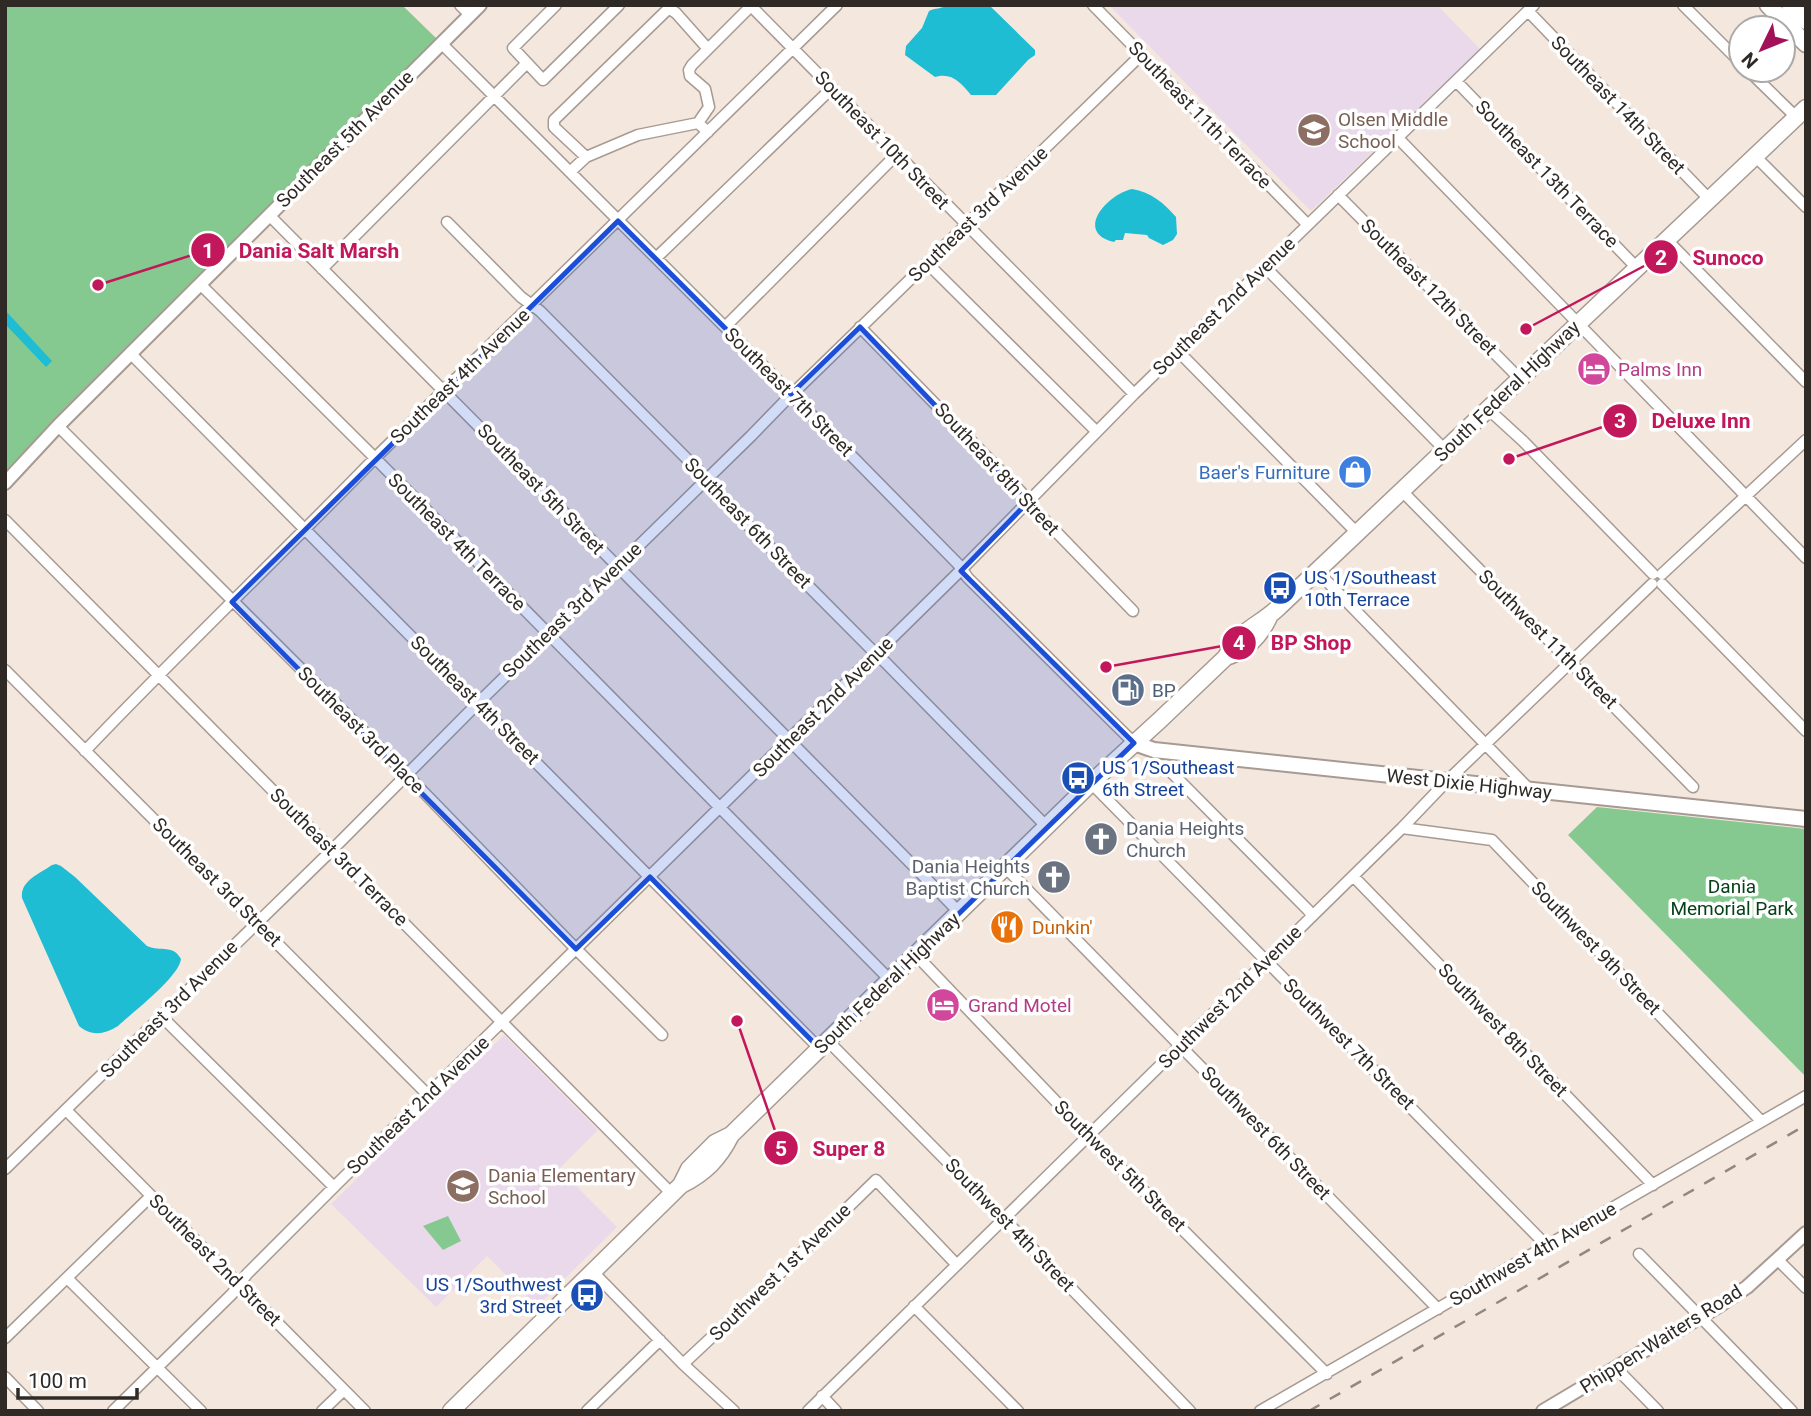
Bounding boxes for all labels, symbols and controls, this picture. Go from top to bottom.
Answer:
north arrow [1727,14,1797,84]
street label: Southeast 14th Street [1546,31,1690,179]
street label: Southeast 11th Terrace [1124,36,1276,194]
text: N [1737,48,1763,73]
street label: Southeast 5th Avenue [272,66,418,212]
street label: Southeast 10th Street [810,66,954,214]
street label: Southeast 13th Terrace [1471,95,1623,253]
place label: Olsen Middle School [1338,108,1448,153]
school or university icon: Olsen Middle School [1295,111,1333,149]
street label: Southeast 3rd Avenue [904,141,1052,287]
street label: Southeast 12th Street [1356,214,1502,360]
callout: Dania Salt Marsh [190,229,414,271]
street label: Southeast 2nd Avenue [1148,232,1300,380]
callout: Sunoco [1643,236,1777,278]
text: 1 [202,239,214,263]
text: Dania Salt Marsh [239,239,399,263]
text: 2 [1655,246,1667,270]
text: Sunoco [1692,246,1764,270]
street label: Southeast 4th Avenue [386,304,534,448]
street label: South Federal Highway [1429,315,1585,467]
street label: Southeast 7th Street [720,323,858,461]
hotel icon: Palms Inn [1575,350,1613,388]
place label: Palms Inn [1618,358,1702,381]
street label: Southeast 8th Street [930,398,1064,540]
callout: Deluxe Inn [1602,400,1764,442]
text: 3 [1614,409,1626,433]
text: Deluxe Inn [1651,409,1751,433]
street label: Southeast 5th Street [473,419,609,559]
street label: Southeast 6th Street [680,453,816,593]
shop icon: Baer's Furniture [1336,453,1374,491]
place label: Baer's Furniture [1199,461,1330,484]
street label: Southeast 4th Terrace [383,468,531,616]
street label: Southeast 3rd Avenue [498,537,646,683]
street label: Southwest 11th Street [1474,565,1622,713]
place label: US 1/Southeast 10th Terrace [1304,566,1437,611]
bus stop icon: US 1/Southeast 10th Terrace [1261,569,1299,607]
callout: BP Shop [1222,622,1365,664]
street label: Southeast 4th Street [406,631,544,769]
text: 4 [1233,631,1245,655]
text: BP Shop [1271,631,1351,655]
street label: Southeast 2nd Avenue [748,632,898,782]
street label: Southeast 3rd Place [293,662,429,798]
fuel station icon: BP [1109,671,1147,709]
place label: BP [1152,679,1176,702]
place label: US 1/Southeast 6th Street [1102,756,1235,801]
bus stop icon: US 1/Southeast 6th Street [1059,759,1097,797]
street label: West Dixie Highway [1385,764,1553,804]
street label: Southeast 3rd Terrace [265,783,413,931]
street label: Southeast 3rd Street [148,813,286,951]
place label: Dania Heights Church [1126,817,1244,862]
church icon: Dania Heights Church [1082,820,1120,858]
place label: Dania Heights Baptist Church [906,855,1030,900]
church icon: Dania Heights Baptist Church [1035,858,1073,896]
park label: Dania Memorial Park [1670,875,1794,920]
street label: Southwest 9th Street [1526,877,1666,1019]
street label: South Federal Highway [809,907,965,1059]
restaurant icon: Dunkin' [988,908,1026,946]
place label: Dunkin' [1032,916,1093,939]
street label: Southwest 2nd Avenue [1154,921,1306,1073]
street label: Southeast 3rd Avenue [95,935,243,1083]
street label: Southwest 8th Street [1433,959,1573,1101]
street label: Southwest 7th Street [1278,973,1420,1115]
hotel icon: Grand Motel [924,986,962,1024]
place label: Grand Motel [968,994,1072,1017]
street label: Southeast 2nd Avenue [342,1031,494,1179]
street label: Southwest 6th Street [1196,1062,1336,1204]
street label: Southwest 5th Street [1049,1095,1191,1237]
callout: Super 8 [764,1127,900,1169]
text: 5 [775,1137,787,1161]
text: Super 8 [813,1137,885,1161]
street label: Southwest 4th Street [940,1154,1080,1296]
place label: Dania Elementary School [488,1164,636,1209]
school or university icon: Dania Elementary School [444,1167,482,1205]
street label: Southeast 2nd Street [144,1189,286,1331]
street label: Southwest 4th Avenue [1446,1197,1620,1311]
street label: Southwest 1st Avenue [704,1198,856,1346]
place label: US 1/Southwest 3rd Street [426,1273,562,1318]
bus stop icon: US 1/Southwest 3rd Street [568,1276,606,1314]
street label: Phippen-Waiters Road [1576,1280,1746,1398]
scale bar [18,1356,136,1400]
text: 100 m [28,1369,87,1393]

